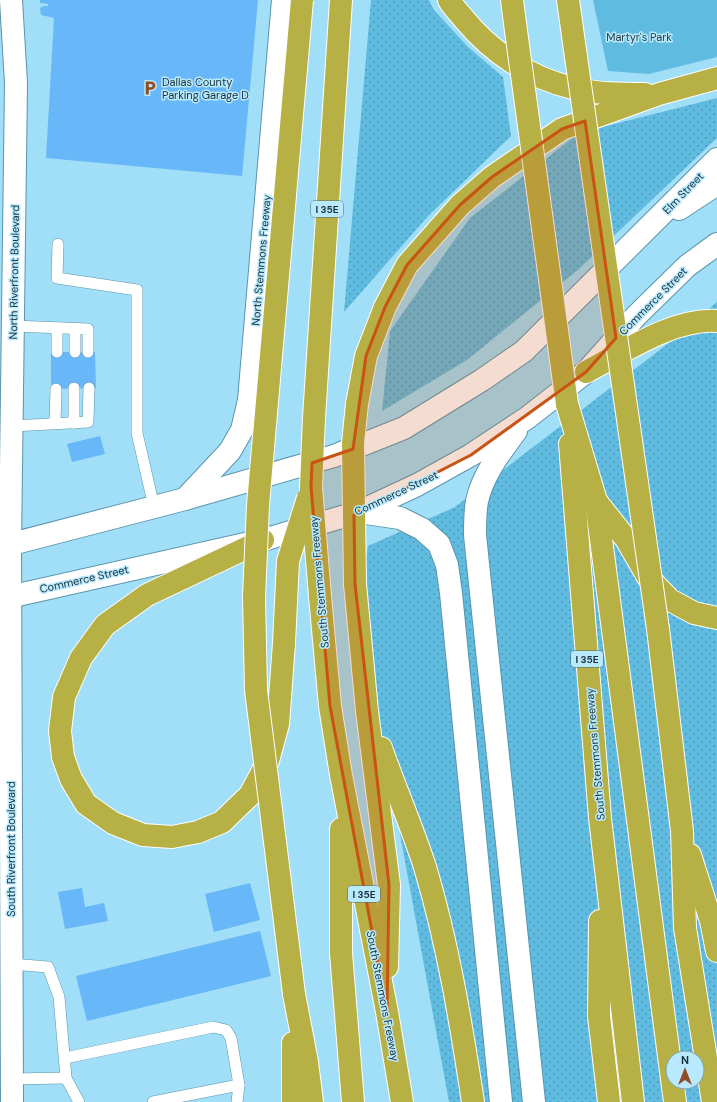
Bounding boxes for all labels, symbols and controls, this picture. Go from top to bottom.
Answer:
park label: Martyr's Park [606,30,672,44]
place label: Dallas County Parking Garage D [162,75,249,102]
parking icon: Dallas County Parking Garage D [141,79,159,97]
street label: Elm Street [660,169,706,217]
street label: North Stemmons Freeway [248,194,274,326]
road number: I 35E [311,201,343,217]
street label: North Riverfront Boulevard [6,204,22,339]
street label: Commerce Street [616,264,690,338]
street label: Commerce Street [352,467,440,519]
street label: South Stemmons Freeway [306,515,332,649]
street label: Commerce Street [38,562,130,596]
road number: I 35E [571,651,603,667]
street label: South Stemmons Freeway [582,687,608,821]
street label: South Riverfront Boulevard [4,781,18,917]
road number: I 35E [348,886,380,902]
street label: South Stemmons Freeway [363,930,403,1062]
north arrow [665,1050,705,1090]
text: N [681,1053,689,1067]

